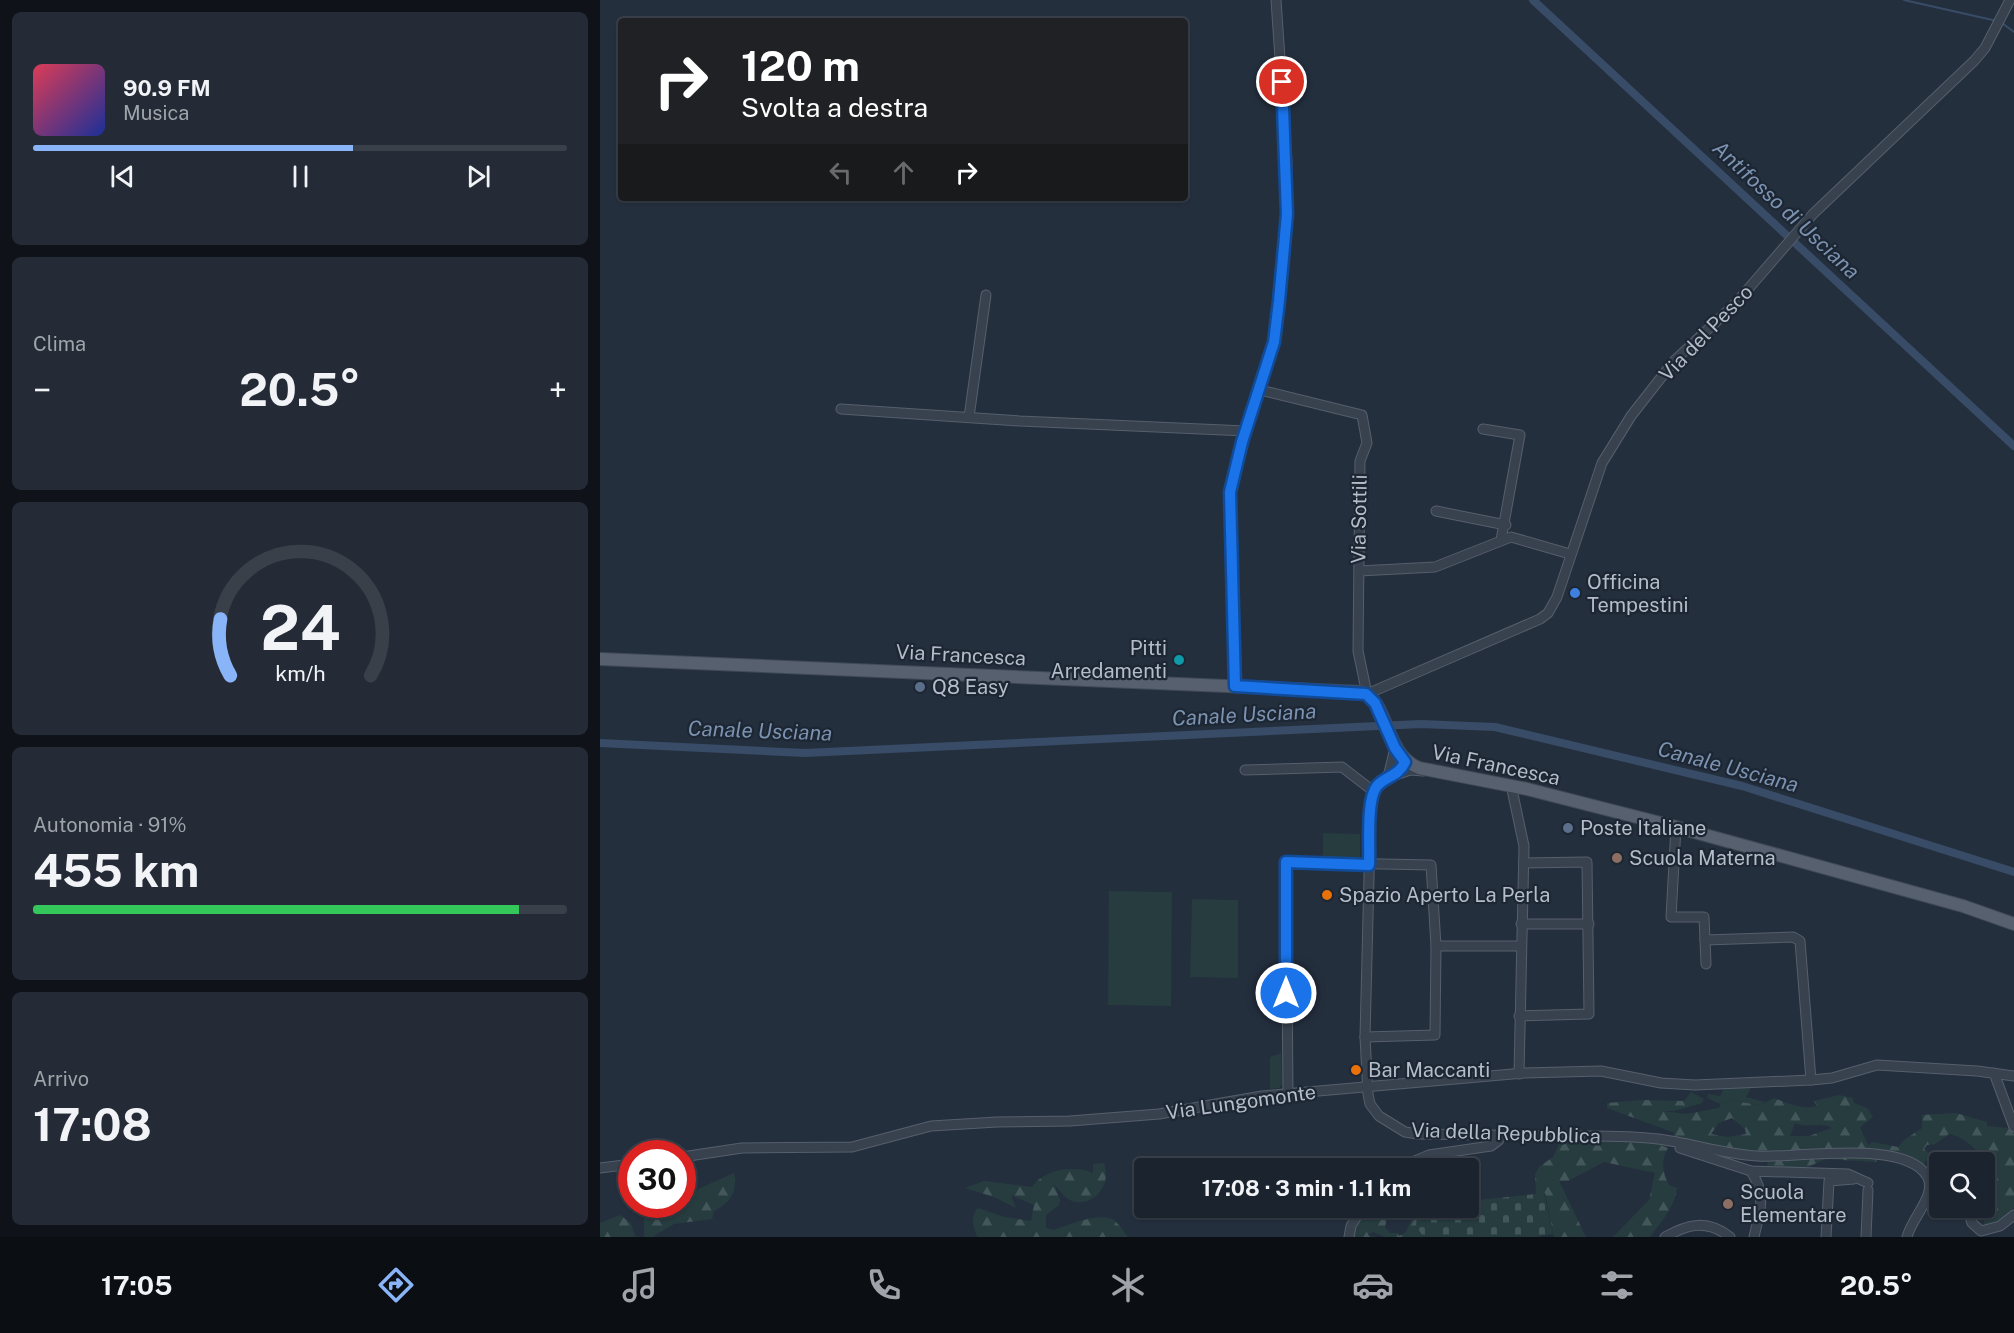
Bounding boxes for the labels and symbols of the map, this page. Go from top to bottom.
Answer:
pin [1256,56,1307,107]
water label: Antifosso di Usciana [1708,135,1865,284]
street label: Via del Pesco [1654,280,1758,386]
street label: Via Sottili [1346,474,1372,564]
place label: Officina Tempestini [1587,570,1689,617]
marker: Officina Tempestini [1568,586,1582,600]
place label: Pitti Arredamenti [1051,636,1167,683]
street label: Via Francesca [895,640,1027,670]
marker: Pitti Arredamenti [1172,653,1186,667]
place label: Q8 Easy [932,675,1009,699]
marker: Q8 Easy [913,680,927,694]
water label: Canale Usciana [1171,698,1317,731]
water label: Canale Usciana [687,715,833,746]
water label: Canale Usciana [1655,736,1801,797]
street label: Via Francesca [1430,740,1562,790]
place label: Poste Italiane [1580,816,1706,840]
marker: Poste Italiane [1561,821,1575,835]
place label: Scuola Materna [1629,846,1776,870]
marker: Scuola Materna [1610,851,1624,865]
place label: Spazio Aperto La Perla [1339,883,1550,907]
marker: Spazio Aperto La Perla [1320,888,1334,902]
position arrow [1254,961,1318,1025]
place label: Bar Maccanti [1368,1058,1490,1082]
marker: Bar Maccanti [1349,1063,1363,1077]
street label: Via Lungomonte [1164,1080,1318,1124]
street label: Via della Repubblica [1411,1118,1601,1148]
speed limit sign: 30 [618,1140,696,1218]
place label: Scuola Elementare [1740,1180,1847,1227]
marker: Scuola Elementare [1721,1197,1735,1211]

